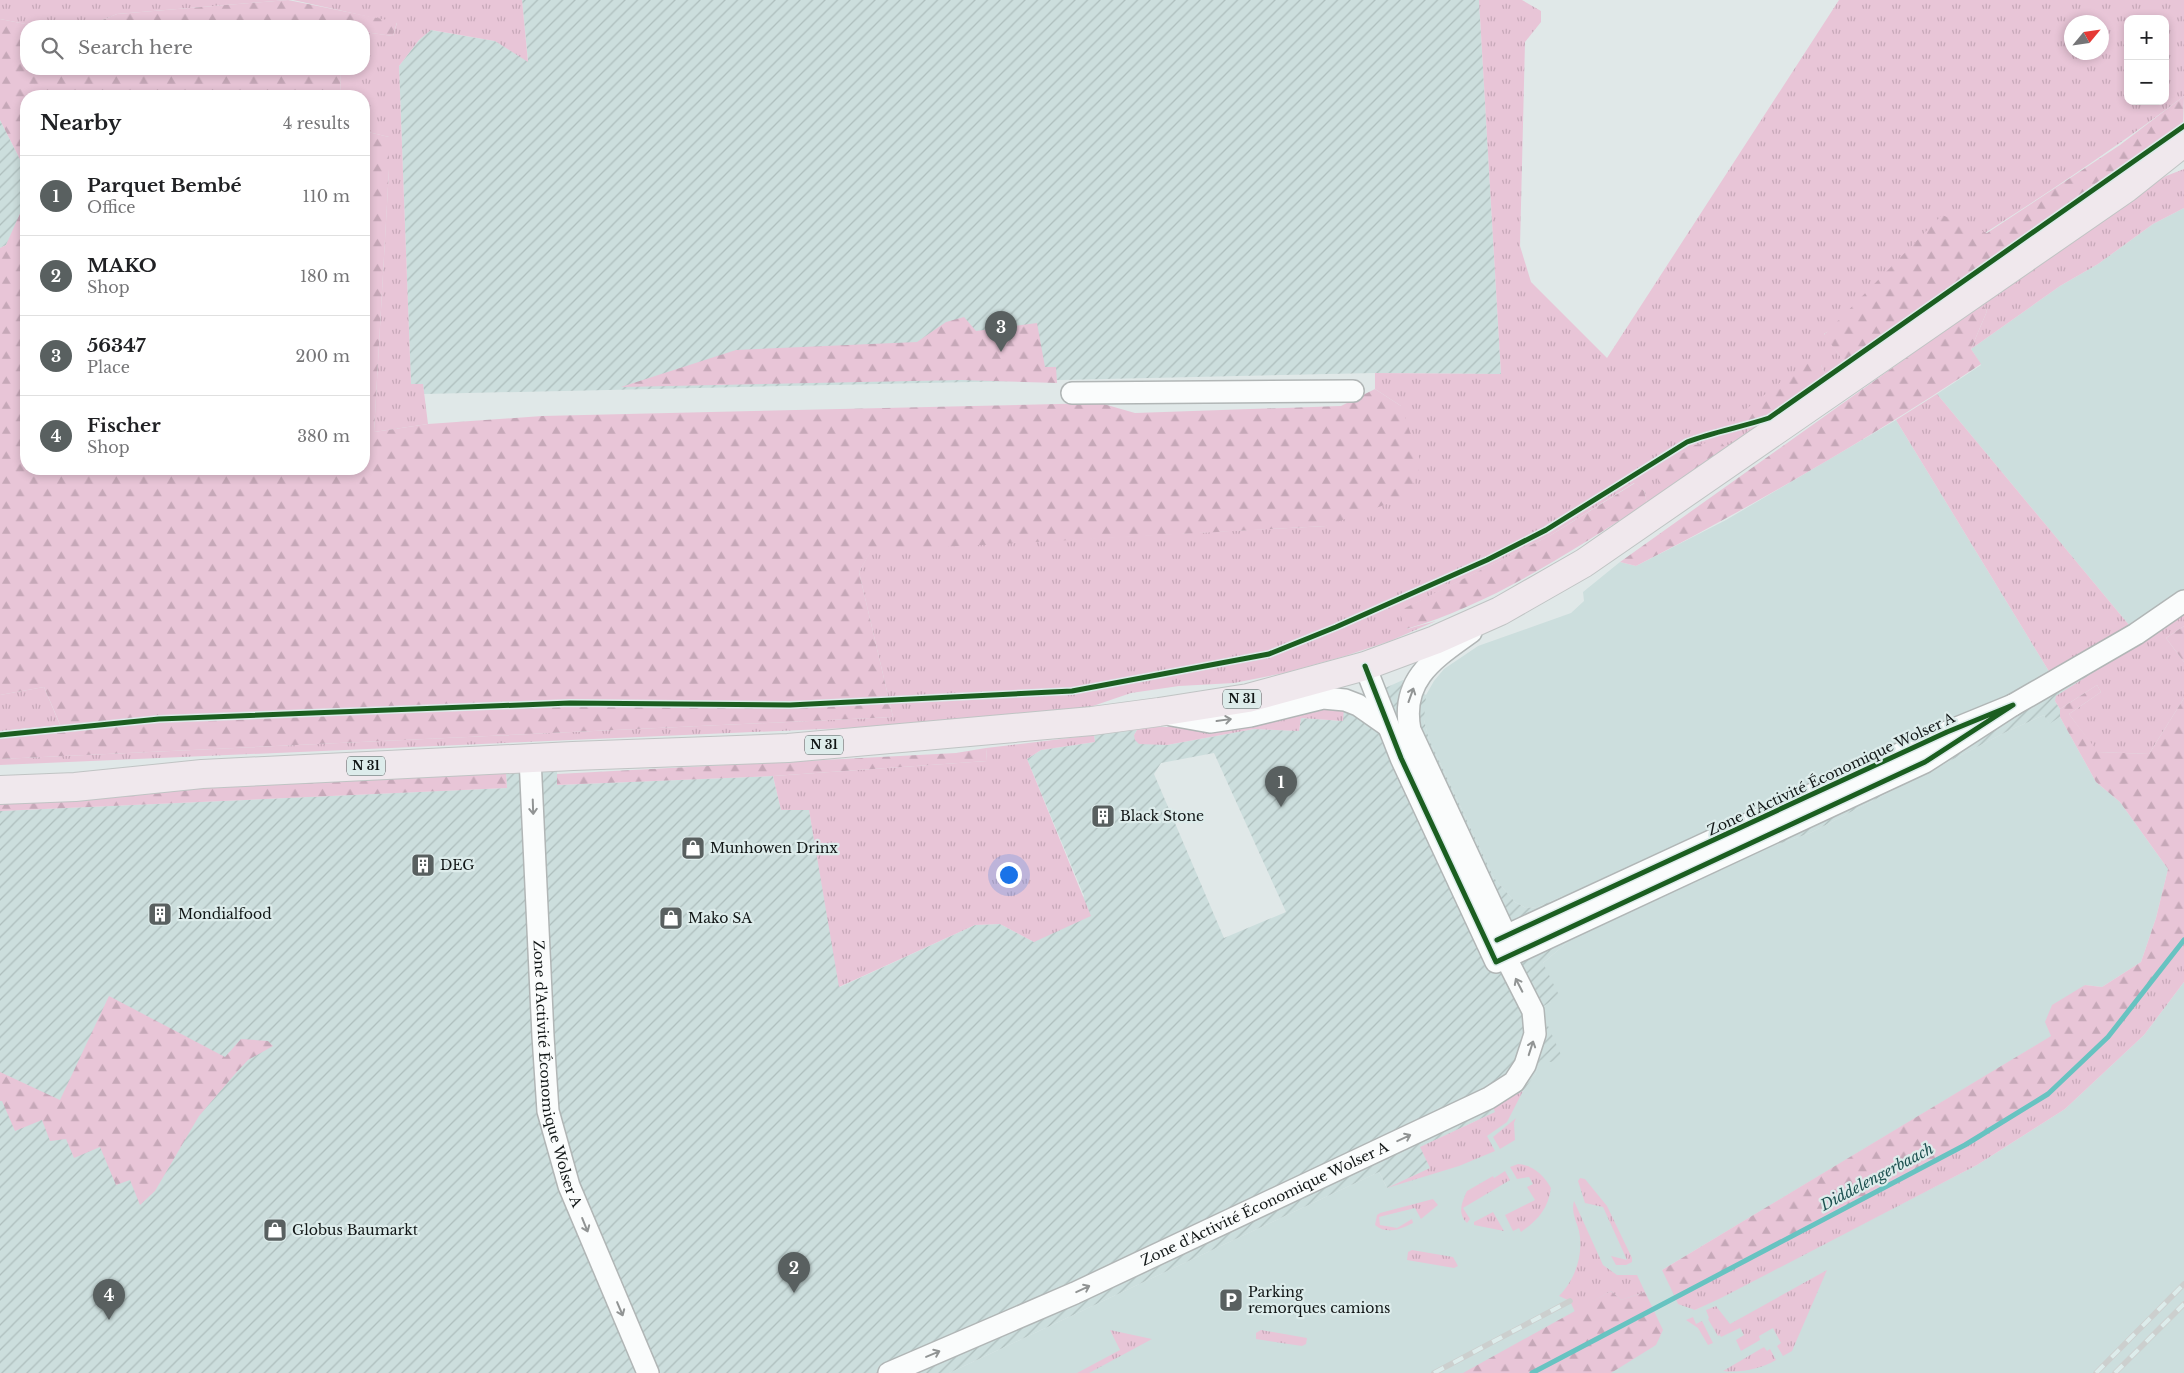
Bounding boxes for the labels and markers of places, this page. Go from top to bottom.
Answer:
pin: 3 [985,311,1017,352]
pin: 1 [1265,766,1297,807]
building icon: Black Stone [1090,803,1116,829]
place label: Black Stone [1120,807,1204,825]
shop icon: Munhowen Drinx [680,835,706,861]
place label: Munhowen Drinx [710,839,838,857]
building icon: DEG [410,852,436,878]
place label: DEG [440,856,475,874]
building icon: Mondialfood [147,901,173,927]
place label: Mondialfood [178,905,272,923]
shop icon: Mako SA [658,905,684,931]
place label: Mako SA [688,909,752,927]
shop icon: Globus Baumarkt [262,1217,288,1243]
place label: Globus Baumarkt [292,1221,419,1239]
pin: 2 [778,1252,810,1293]
pin: 4 [93,1279,125,1320]
place label: Parking remorques camions [1248,1283,1390,1317]
parking icon: Parking remorques camions [1218,1287,1244,1313]

